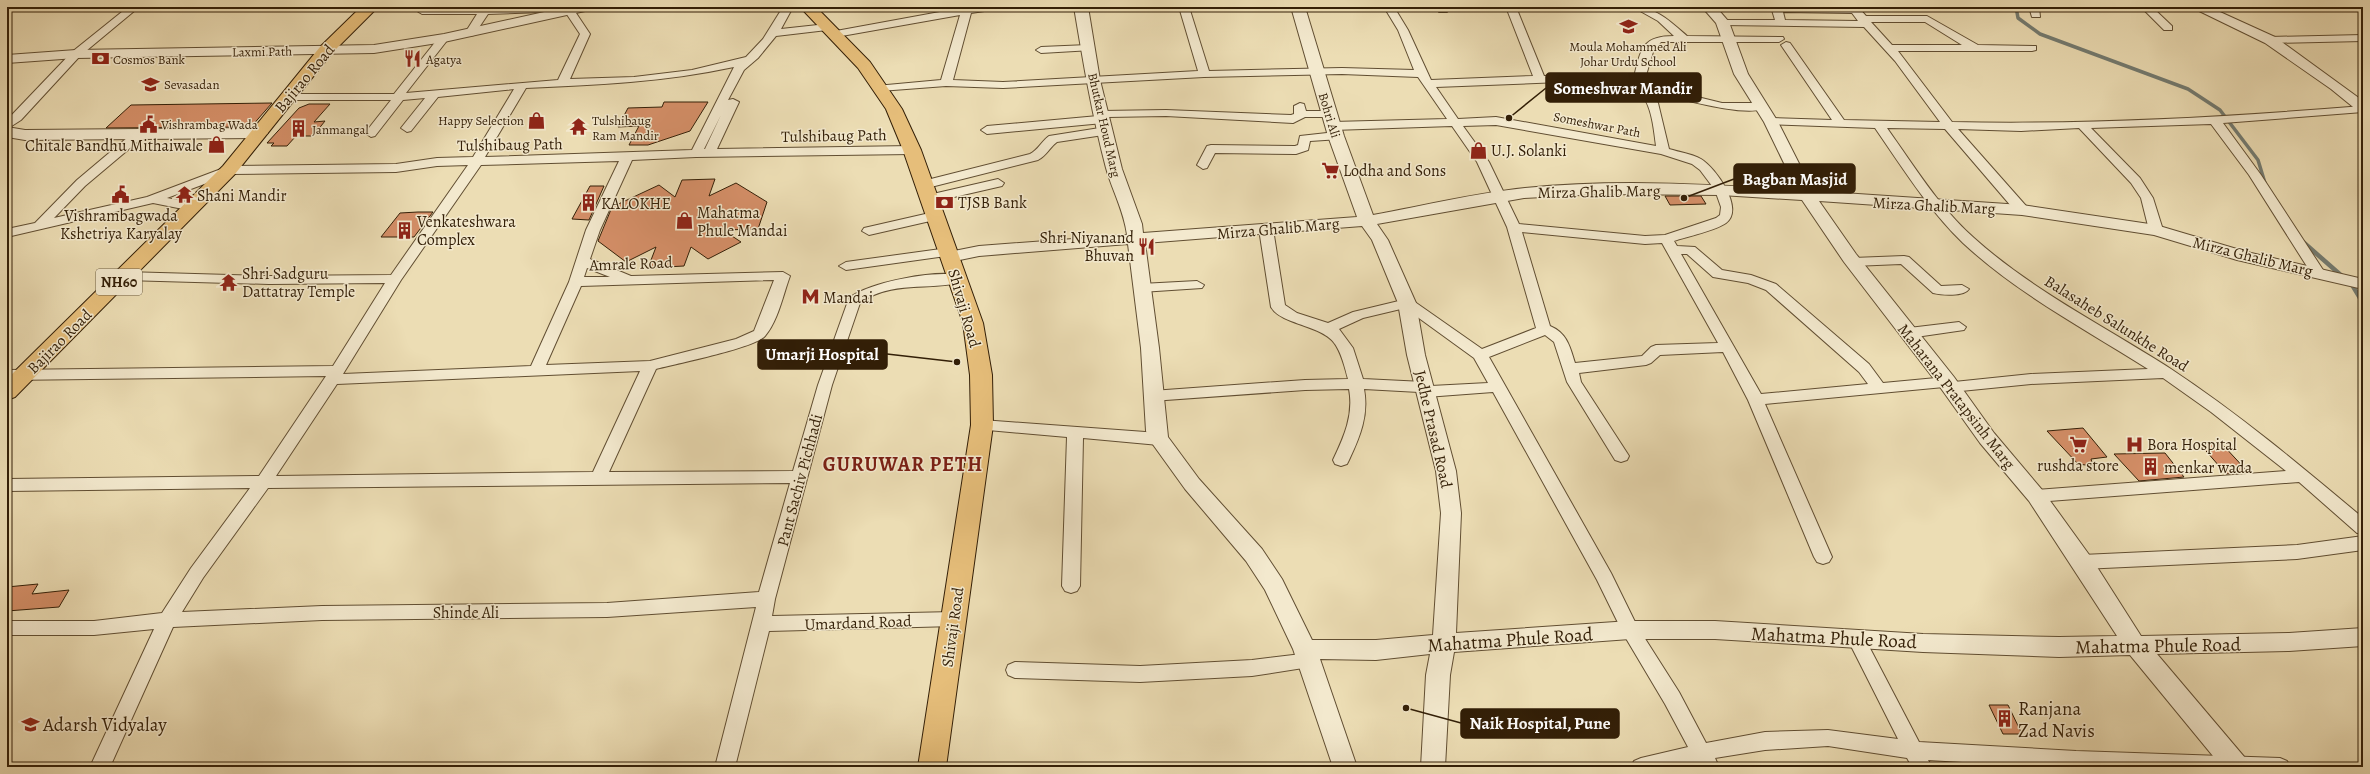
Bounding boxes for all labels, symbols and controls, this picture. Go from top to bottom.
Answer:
school or university icon: Moula Mohammed Ali Johar Urdu School [1618,17,1638,37]
place label: Moula Mohammed Ali Johar Urdu School [1569,38,1687,70]
street label: Bajirao Road [270,39,340,118]
street label: Laxmi Path [232,42,292,61]
bank icon: Cosmos Bank [90,49,110,69]
restaurant icon: Agatya [403,49,423,69]
place label: Cosmos Bank [113,51,186,68]
place label: Agatya [425,51,462,68]
street label: Bhutkar Houd Marg [1084,71,1125,180]
callout: Someshwar Mandir [1546,73,1701,102]
school or university icon: Sevasadan [141,74,161,94]
place label: Sevasadan [164,76,220,93]
text: Someshwar Mandir [1553,77,1693,100]
street label: Bohri Ali [1315,90,1345,140]
street label: Someshwar Path [1552,108,1642,141]
shop icon: Happy Selection [527,110,547,130]
place label: Happy Selection [438,112,524,129]
place label: Tulshibaug Ram Mandir [592,112,659,144]
public building icon: Vishrambag Wada [138,114,158,134]
place label: Vishrambag Wada [160,116,258,133]
temple icon: Tulshibaug Ram Mandir [569,117,589,137]
building icon: Janmangal [289,119,309,139]
place label: Janmangal [312,121,369,138]
street label: Tulshibaug Path [781,124,887,148]
street label: Tulshibaug Path [457,133,563,157]
place label: Chitale Bandhu Mithaiwale [25,135,203,157]
shop icon: Chitale Bandhu Mithaiwale [206,135,226,155]
shop icon: U.J. Solanki [1468,140,1488,160]
place label: U.J. Solanki [1491,140,1567,162]
supermarket icon: Lodha and Sons [1320,160,1340,180]
place label: Lodha and Sons [1343,160,1446,182]
callout: Bagban Masjid [1734,164,1855,193]
text: Bagban Masjid [1743,168,1848,191]
street label: Mirza Ghalib Marg [1537,180,1661,204]
public building icon: Vishrambagwada Kshetriya Karyalay [111,184,131,204]
temple icon: Shani Mandir [174,185,194,205]
place label: Shani Mandir [197,185,287,207]
bank icon: TJSB Bank [935,192,955,212]
place label: TJSB Bank [958,192,1027,214]
street label: Mirza Ghalib Marg [1872,192,1996,220]
building icon: KALOKHE [578,193,598,213]
place label: KALOKHE [601,193,671,215]
place label: Mahatma Phule Mandai [697,202,787,242]
place label: Vishrambagwada Kshetriya Karyalay [60,205,183,245]
place label: Venkateshwara Complex [416,211,516,251]
shop icon: Mahatma Phule Mandai [674,211,694,231]
street label: Mirza Ghalib Marg [1216,213,1340,245]
building icon: Venkateshwara Complex [394,220,414,240]
place label: Shri Niyanand Bhuvan [1040,227,1134,267]
street label: Mirza Ghalib Marg [2190,231,2315,283]
restaurant icon: Shri Niyanand Bhuvan [1137,236,1157,256]
street label: Amrale Road [588,252,673,276]
place label: Shri Sadguru Dattatray Temple [242,263,355,303]
street label: Shivaji Road [942,266,986,350]
road number: NH60 [96,269,142,295]
street label: Balasaheb Salunkhe Road [2040,270,2193,377]
temple icon: Shri Sadguru Dattatray Temple [219,272,239,292]
metro station icon: Mandai [800,287,820,307]
place label: Mandai [823,287,873,309]
street label: Bajirao Road [22,304,97,379]
street label: Maharana Pratapsinh Marg [1892,319,2020,474]
callout: Umarji Hospital [758,340,887,369]
text: Umarji Hospital [765,343,879,366]
street label: Jedhe Prasad Road [1409,368,1457,491]
street label: Pant Sachiv Pichhadi [772,411,828,549]
supermarket icon: rushda store [2068,434,2088,454]
hospital icon: Bora Hospital [2124,434,2144,454]
place label: Bora Hospital [2147,434,2237,456]
district label: GURUWAR PETH [823,451,983,478]
place label: rushda store [2037,455,2119,477]
building icon: menkar wada [2141,457,2161,477]
place label: menkar wada [2164,457,2253,479]
street label: Shivaji Road [936,585,970,669]
street label: Shinde Ali [433,602,499,624]
street label: Umardand Road [804,610,912,636]
street label: Mahatma Phule Road [1426,621,1594,659]
street label: Mahatma Phule Road [1750,621,1918,655]
street label: Mahatma Phule Road [2075,632,2242,660]
place label: Ranjana Zad Navis [2018,696,2095,744]
callout: Naik Hospital, Pune [1461,709,1619,738]
building icon: Ranjana Zad Navis [1995,709,2015,729]
place label: Adarsh Vidyalay [42,712,167,738]
text: Naik Hospital, Pune [1469,712,1611,735]
school or university icon: Adarsh Vidyalay [20,714,40,734]

